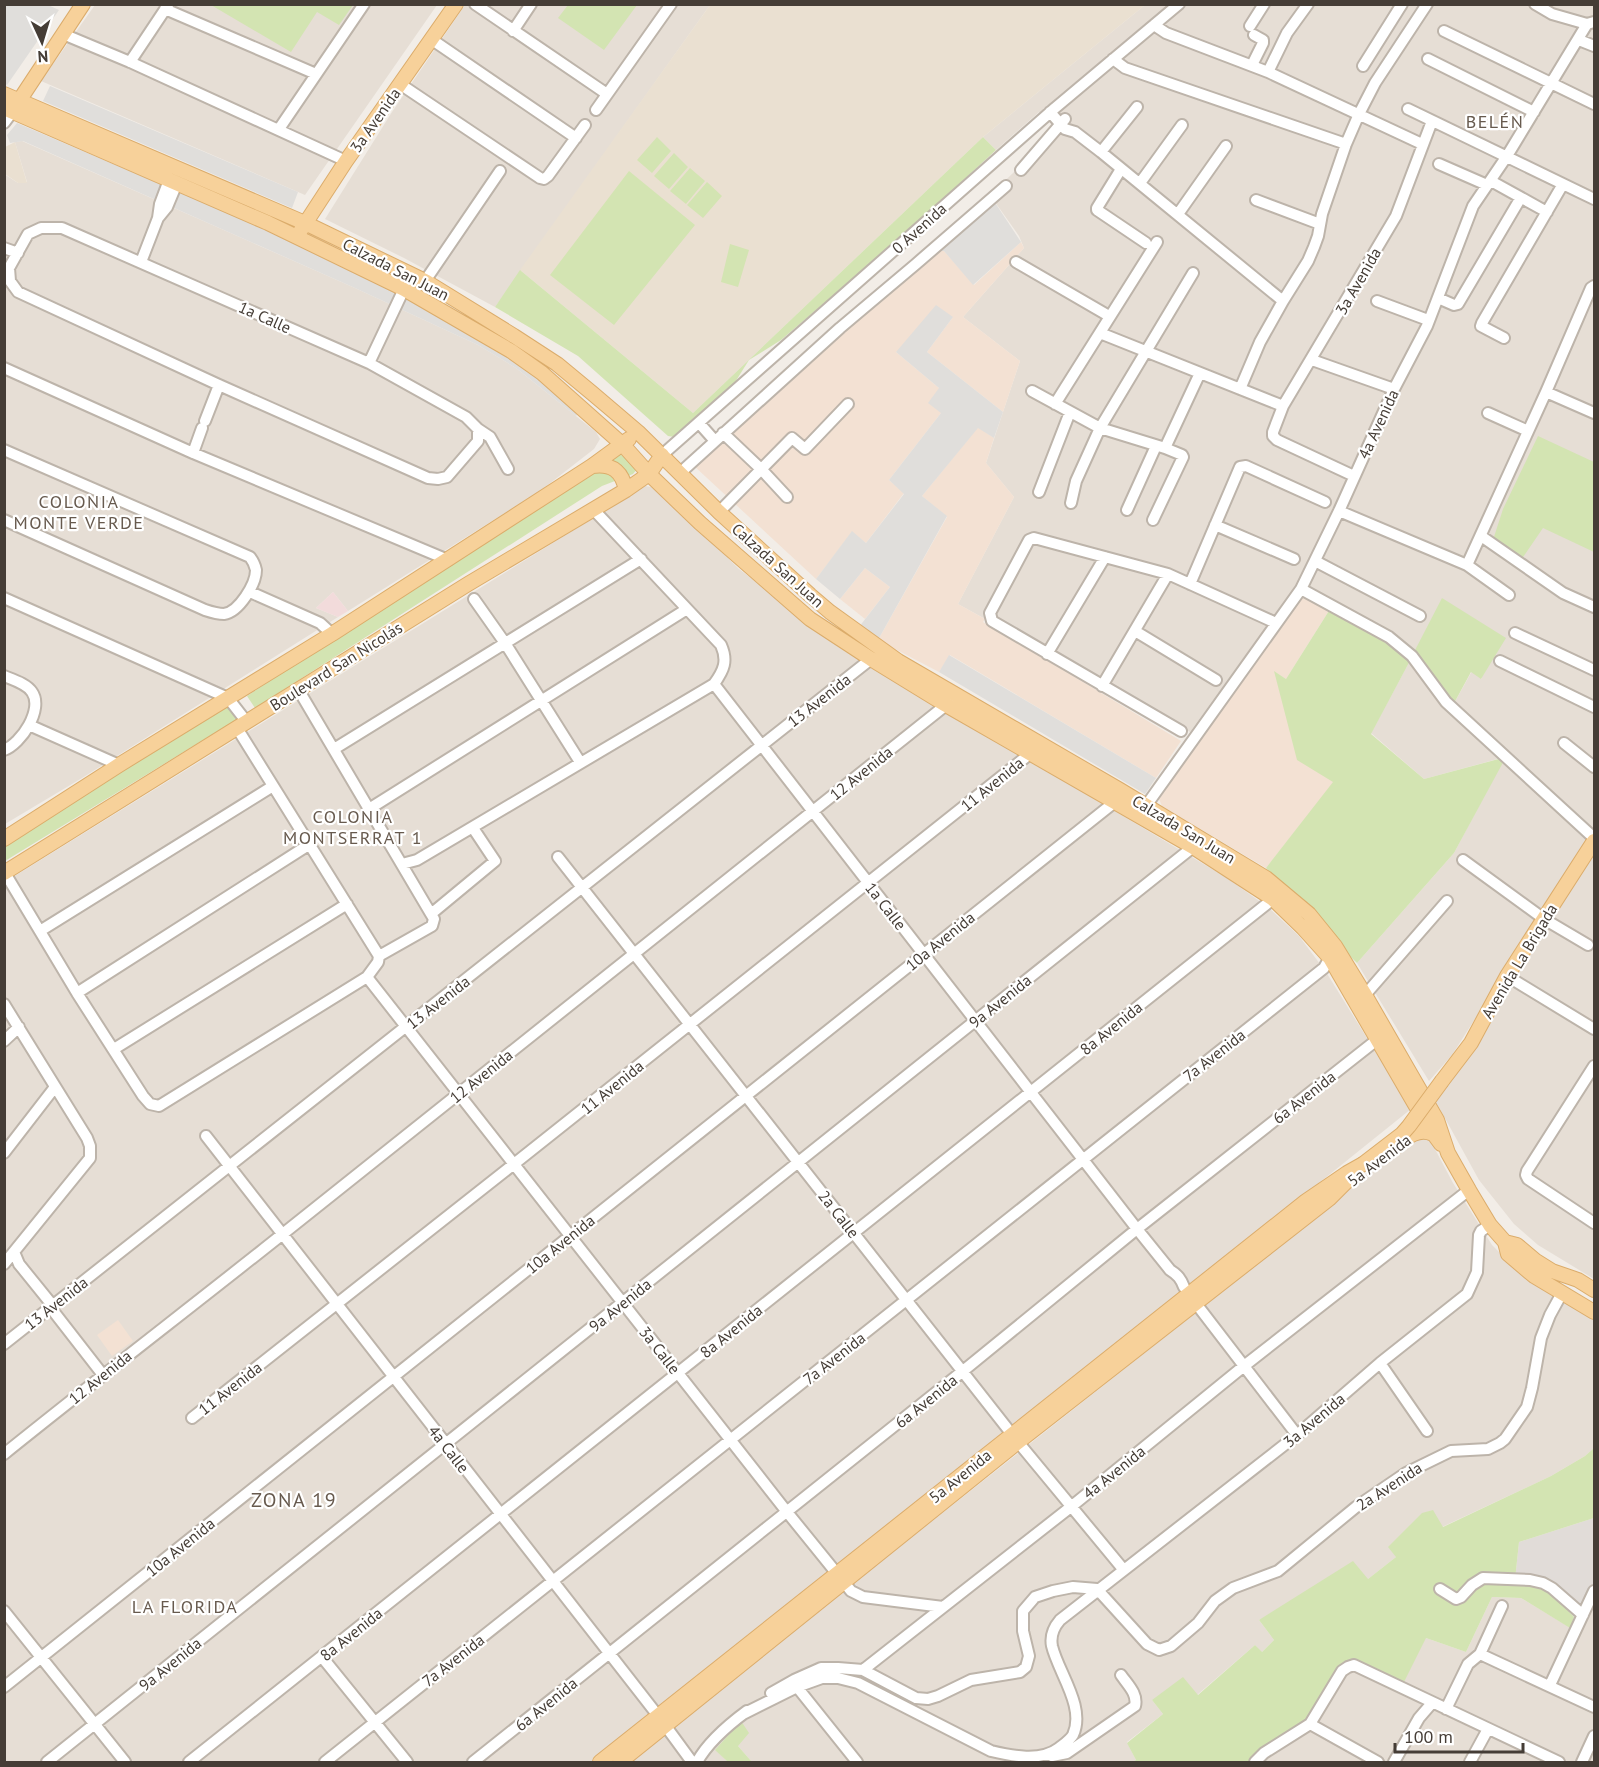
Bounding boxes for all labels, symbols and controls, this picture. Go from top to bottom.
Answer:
north arrow [12,12,72,72]
text: N [37,47,49,67]
street label: 3a Avenida [345,84,405,156]
district label: BELÉN [1466,110,1524,133]
street label: 0 Avenida [888,198,950,258]
street label: Calzada San Juan [339,234,453,304]
street label: 3a Avenida [1331,244,1385,318]
street label: 1a Calle [236,297,294,337]
street label: 4a Avenida [1353,386,1403,462]
district label: COLONIA MONTE VERDE [13,490,145,534]
street label: Calzada San Juan [728,518,828,612]
street label: Boulevard San Nicolás [266,617,406,715]
street label: 13 Avenida [783,669,855,731]
street label: 12 Avenida [825,742,897,804]
street label: 11 Avenida [956,753,1028,815]
street label: Calzada San Juan [1129,790,1239,868]
district label: COLONIA MONTSERRAT 1 [283,805,423,849]
street label: 1a Calle [861,878,911,934]
street label: Avenida La Brigada [1477,900,1561,1022]
street label: 10a Avenida [901,907,979,975]
street label: 9a Avenida [965,970,1035,1032]
street label: 13 Avenida [402,971,474,1033]
street label: 8a Avenida [1076,997,1146,1059]
street label: 7a Avenida [1179,1024,1249,1086]
street label: 12 Avenida [445,1045,517,1107]
street label: 11 Avenida [576,1056,648,1118]
street label: 6a Avenida [1269,1066,1339,1128]
street label: 5a Avenida [1343,1130,1415,1190]
street label: 2a Calle [814,1186,864,1242]
street label: 10a Avenida [521,1210,599,1278]
street label: 13 Avenida [20,1272,92,1334]
street label: 9a Avenida [585,1274,655,1336]
street label: 8a Avenida [696,1300,766,1362]
street label: 3a Calle [635,1322,685,1378]
street label: 7a Avenida [799,1327,869,1389]
street label: 12 Avenida [64,1346,136,1408]
street label: 11 Avenida [194,1357,266,1419]
street label: 6a Avenida [891,1370,961,1432]
street label: 3a Avenida [1279,1388,1349,1452]
street label: 4a Calle [424,1421,474,1477]
street label: 4a Avenida [1079,1441,1149,1503]
street label: 5a Avenida [925,1445,995,1507]
street label: 2a Avenida [1352,1457,1426,1515]
district label: ZONA 19 [251,1487,337,1513]
street label: 10a Avenida [141,1513,219,1581]
district label: LA FLORIDA [132,1595,238,1618]
street label: 8a Avenida [316,1603,386,1665]
street label: 7a Avenida [418,1629,488,1691]
street label: 9a Avenida [135,1633,205,1695]
street label: 6a Avenida [511,1673,581,1735]
scale bar [1395,1716,1522,1754]
text: 100 m [1404,1725,1453,1748]

